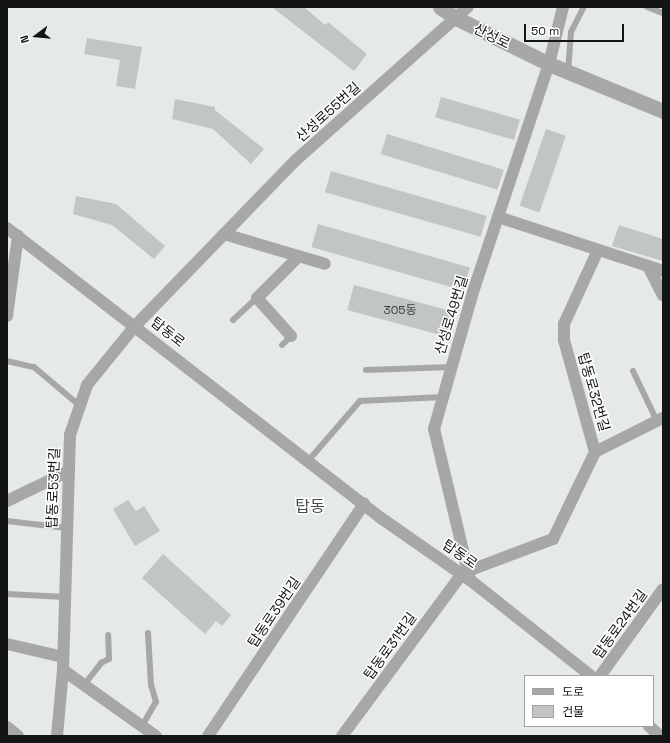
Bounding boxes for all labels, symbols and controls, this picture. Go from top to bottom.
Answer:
north arrow [16,16,56,56]
scale bar [526,16,626,42]
street label: 산성로 [471,20,513,52]
text: 50 m [531,23,559,39]
text: N [17,34,32,45]
street label: 산성로55번길 [292,79,364,145]
street label: 산성로49번길 [431,273,471,357]
house number: 305동 [383,304,417,318]
street label: 탑동로 [148,313,188,351]
street label: 탑동로32번길 [575,351,613,433]
street label: 탑동로53번길 [43,447,63,529]
district label: 탑동 [295,497,325,517]
street label: 탑동로 [439,536,481,572]
street label: 탑동로39번길 [244,574,304,650]
street label: 탑동로24번길 [589,586,651,662]
street label: 탑동로31번길 [360,609,420,683]
legend [524,675,654,727]
text: 도로 [562,684,584,700]
text: 건물 [562,704,584,720]

